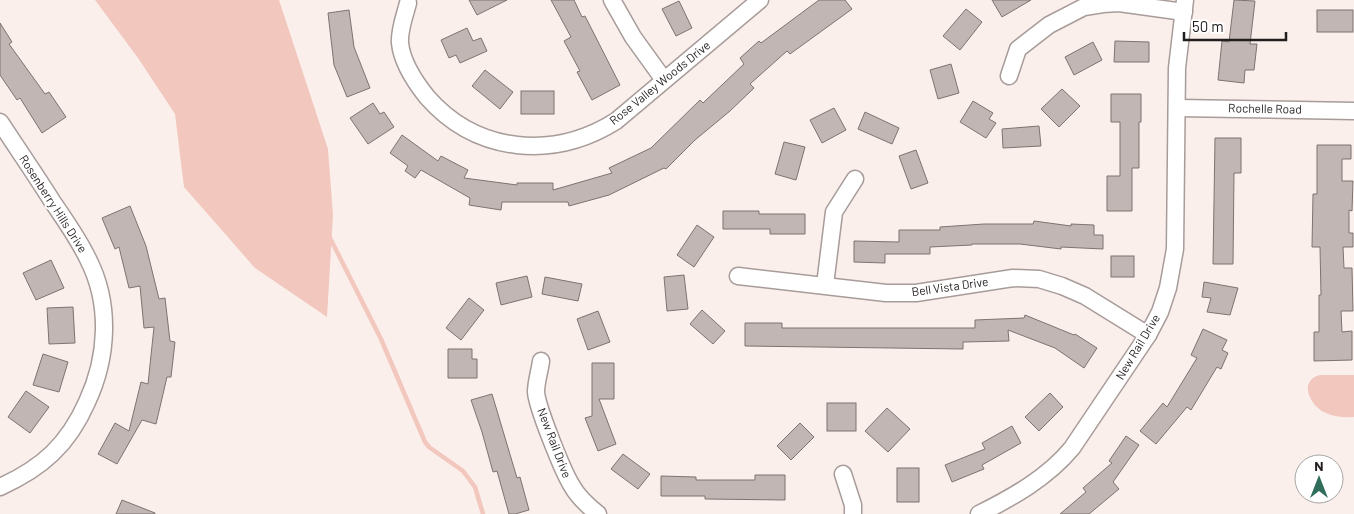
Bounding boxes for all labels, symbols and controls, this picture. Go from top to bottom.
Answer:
scale bar [1184,10,1286,42]
text: 50 m [1192,17,1224,35]
street label: Rose Valley Woods Drive [606,37,712,127]
street label: Rochelle Road [1228,100,1302,116]
street label: Rosenberry Hills Drive [17,152,91,255]
street label: Bell Vista Drive [911,274,989,298]
street label: New Rail Drive [1112,311,1162,382]
street label: New Rail Drive [535,406,575,480]
north arrow [1294,454,1344,504]
text: N [1314,457,1324,474]

